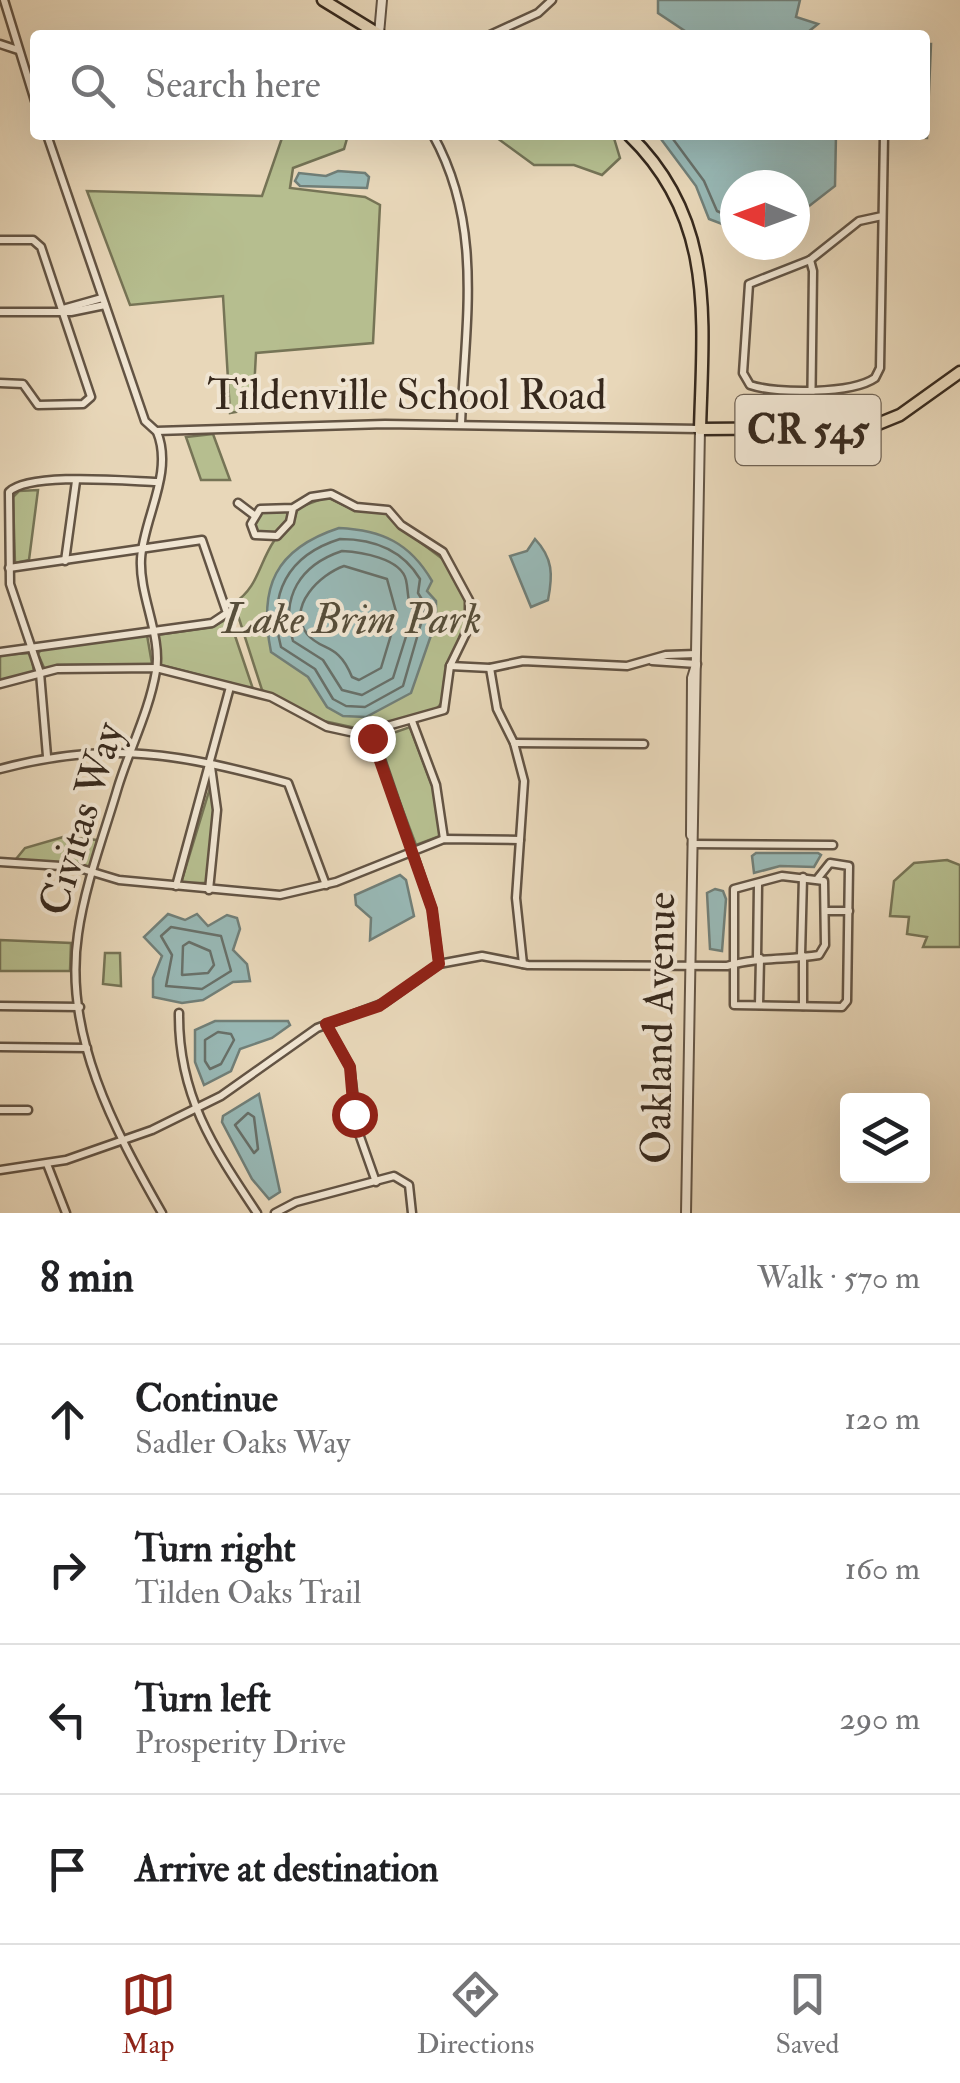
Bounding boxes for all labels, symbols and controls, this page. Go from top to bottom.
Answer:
search box [30,30,930,140]
icon: search [65,58,120,113]
text: Search here [145,61,321,109]
north arrow [720,170,810,260]
street label: Tildenville School Road [208,370,607,422]
road number: CR 545 [736,395,880,465]
park label: Lake Brim Park [220,594,482,646]
street label: Civitas Way [28,716,136,922]
route end [350,716,396,762]
street label: Oakland Avenue [631,891,687,1165]
route start [332,1092,378,1138]
map controls [840,1093,930,1183]
button: layers [840,1093,930,1183]
text: 8 min [40,1252,134,1304]
text: Walk · 570 m [757,1258,920,1298]
text: Continue [135,1375,278,1423]
icon: ahead [40,1392,95,1447]
text: 120 m [844,1399,920,1439]
text: Sadler Oaks Way [135,1423,350,1463]
text: Turn right [135,1525,296,1573]
icon: right [40,1542,95,1597]
text: 160 m [845,1549,920,1589]
text: Tilden Oaks Trail [135,1573,361,1613]
text: Turn left [135,1675,271,1723]
icon: left [40,1692,95,1747]
text: 290 m [839,1699,920,1739]
text: Prosperity Drive [135,1723,346,1763]
icon: arrive [40,1842,95,1897]
text: Arrive at destination [135,1845,439,1893]
tab: Map [121,1967,176,2062]
tab: Directions [417,1967,534,2062]
tab: Saved [775,1967,839,2062]

